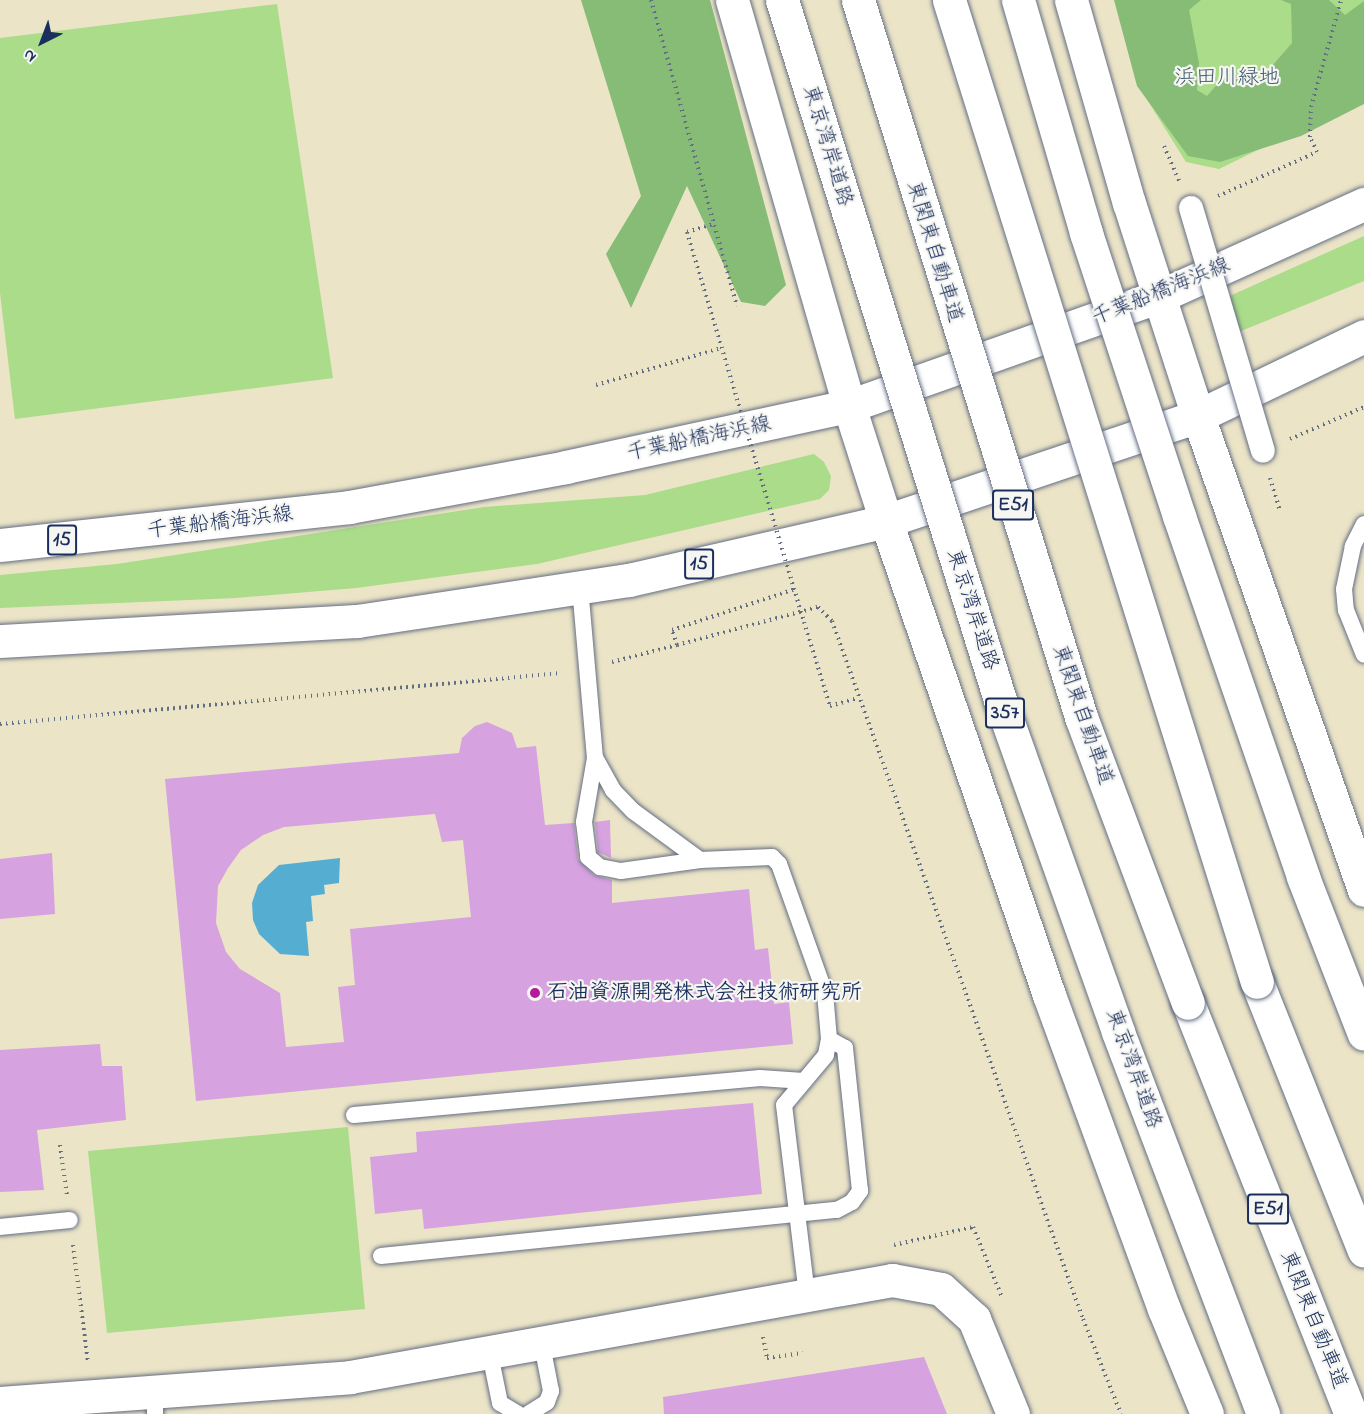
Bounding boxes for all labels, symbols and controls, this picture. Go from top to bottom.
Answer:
north arrow [12,12,72,72]
text: N [18,43,42,68]
park label: 浜田川緑地 [1175,65,1279,91]
street label: 東京湾岸道路 [797,82,857,210]
street label: 東関東自動車道 [900,178,968,326]
street label: 千葉船橋海浜線 [1088,253,1234,331]
street label: 千葉船橋海浜線 [624,411,774,467]
road number: E51 [992,488,1034,522]
street label: 千葉船橋海浜線 [146,502,294,544]
road number: 15 [47,523,77,557]
street label: 東京湾岸道路 [941,546,1003,674]
road number: 15 [684,547,714,581]
street label: 東関東自動車道 [1046,641,1118,789]
road number: 357 [984,696,1026,730]
place label: 石油資源開発株式会社技術研究所 [547,980,862,1006]
marker: 石油資源開発株式会社技術研究所 [528,986,542,1000]
street label: 東京湾岸道路 [1100,1005,1166,1133]
road number: E51 [1247,1192,1289,1226]
street label: 東関東自動車道 [1274,1247,1352,1393]

